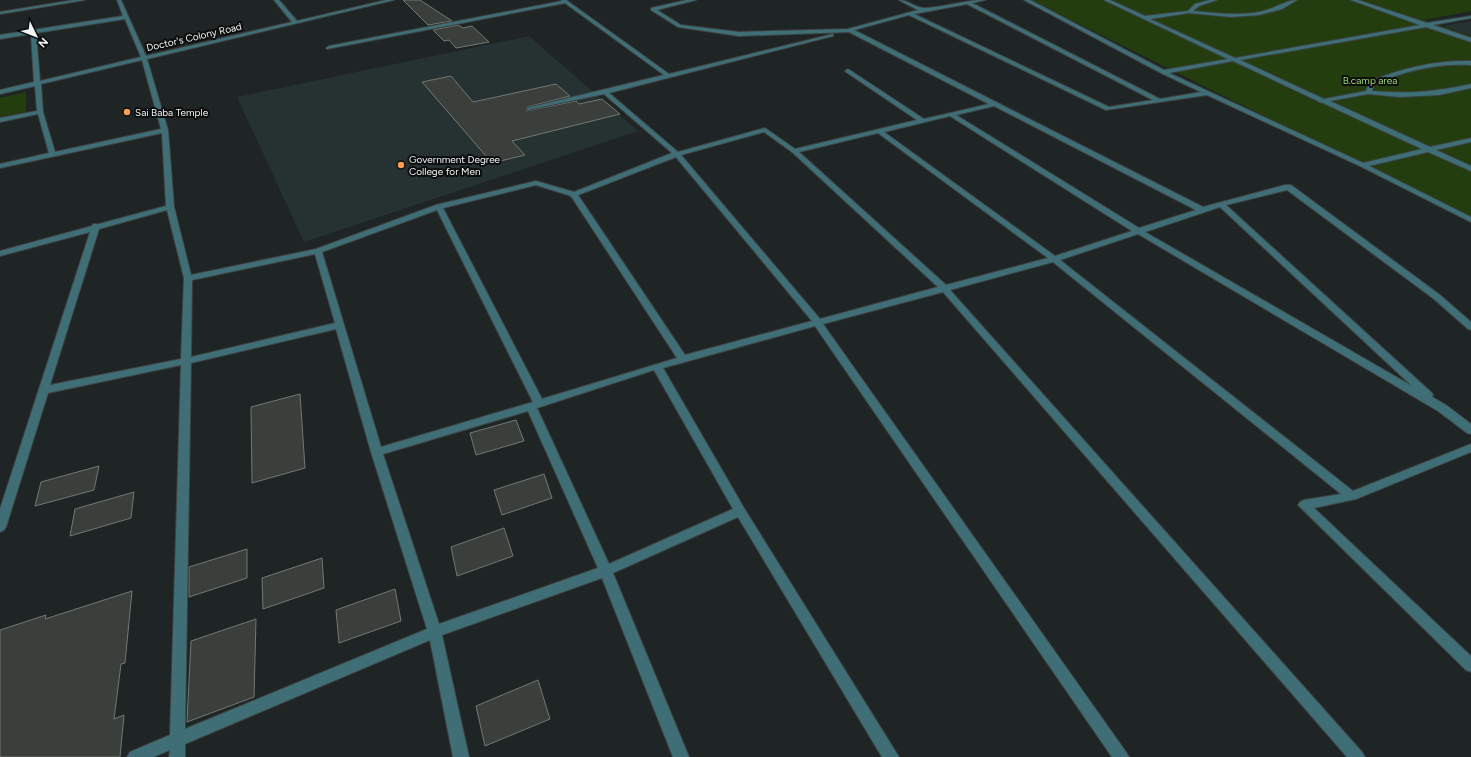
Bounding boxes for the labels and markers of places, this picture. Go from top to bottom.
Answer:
place label: Sai Baba Temple [135,106,209,119]
marker: Sai Baba Temple [122,107,132,117]
place label: Government Degree College for Men [409,153,501,178]
marker: Government Degree College for Men [396,160,406,170]

